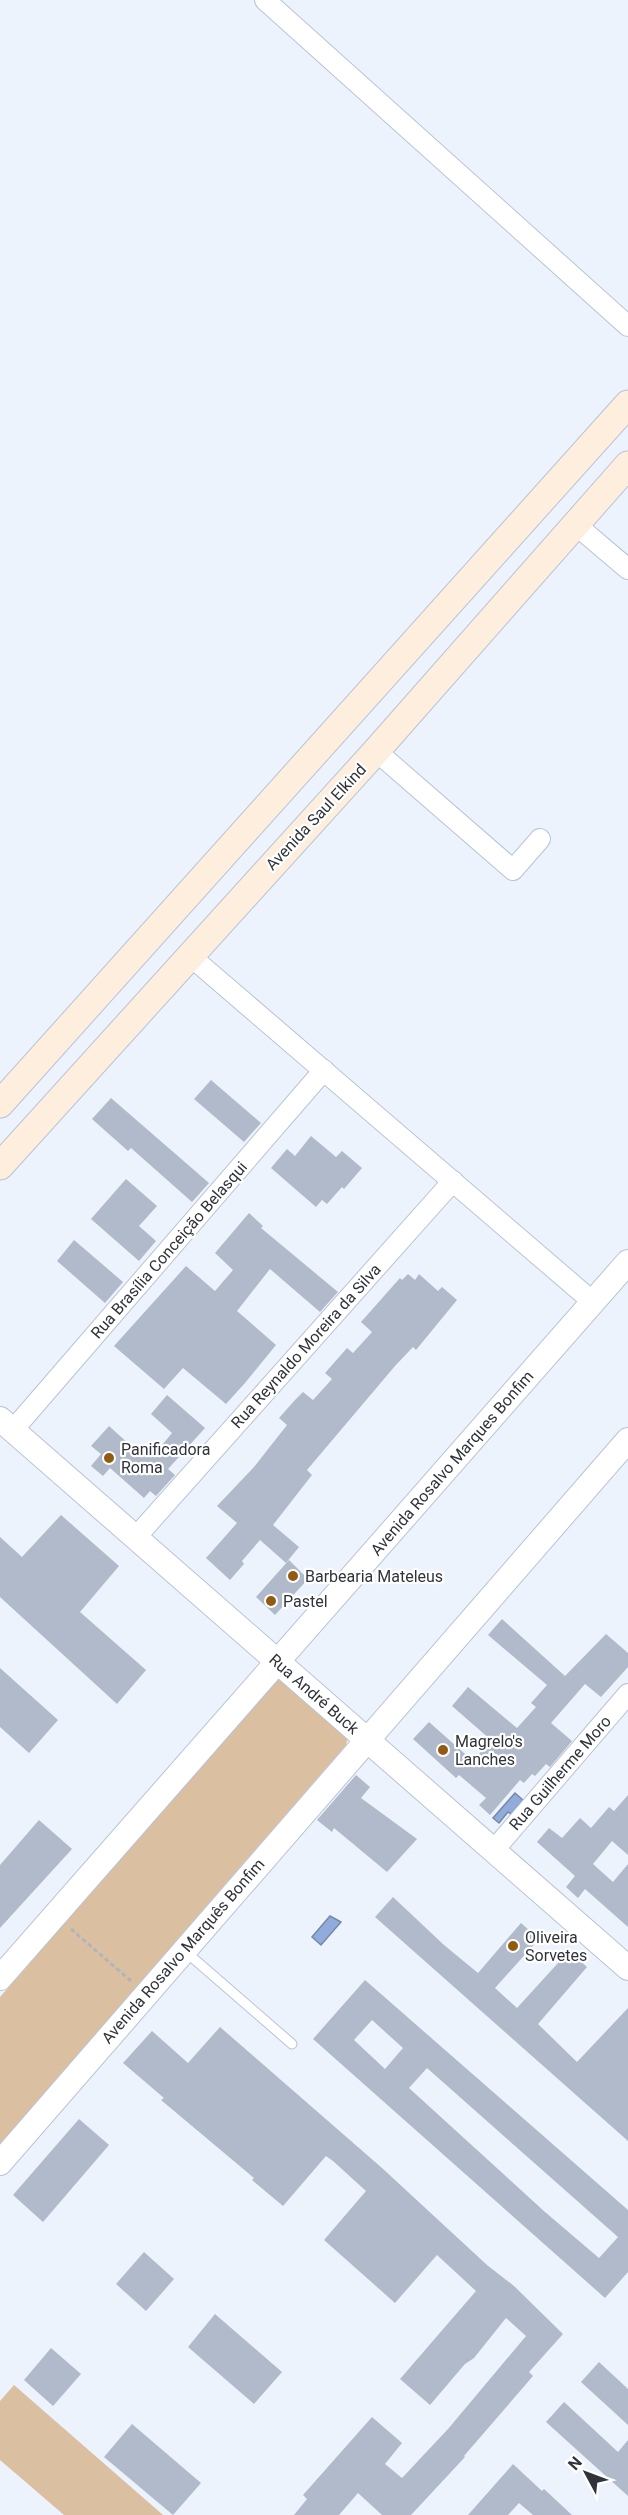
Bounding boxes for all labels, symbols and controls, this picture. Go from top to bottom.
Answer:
street label: Avenida Saul Elkind [262,760,370,874]
street label: Rua Brasília Conceição Belasqui [87,1158,251,1342]
street label: Rua Reynaldo Moreira da Silva [227,1260,385,1432]
street label: Avenida Rosalvo Marques Bonfim [367,1367,537,1559]
place label: Panificadora Roma [121,1440,210,1477]
marker: Panificadora Roma [102,1451,116,1465]
place label: Barbearia Mateleus [305,1567,443,1586]
marker: Barbearia Mateleus [286,1569,300,1583]
place label: Pastel [283,1592,328,1611]
marker: Pastel [264,1594,278,1608]
street label: Rua André Buck [265,1650,363,1739]
street label: Rua Guilherme Moro [505,1712,615,1834]
place label: Magrelo's Lanches [455,1732,523,1769]
marker: Magrelo's Lanches [436,1743,450,1757]
street label: Avenida Rosalvo Marquês Bonfim [98,1855,268,2047]
place label: Oliveira Sorvetes [525,1928,587,1965]
marker: Oliveira Sorvetes [506,1939,520,1953]
north arrow [556,2443,616,2503]
text: N [564,2453,586,2474]

